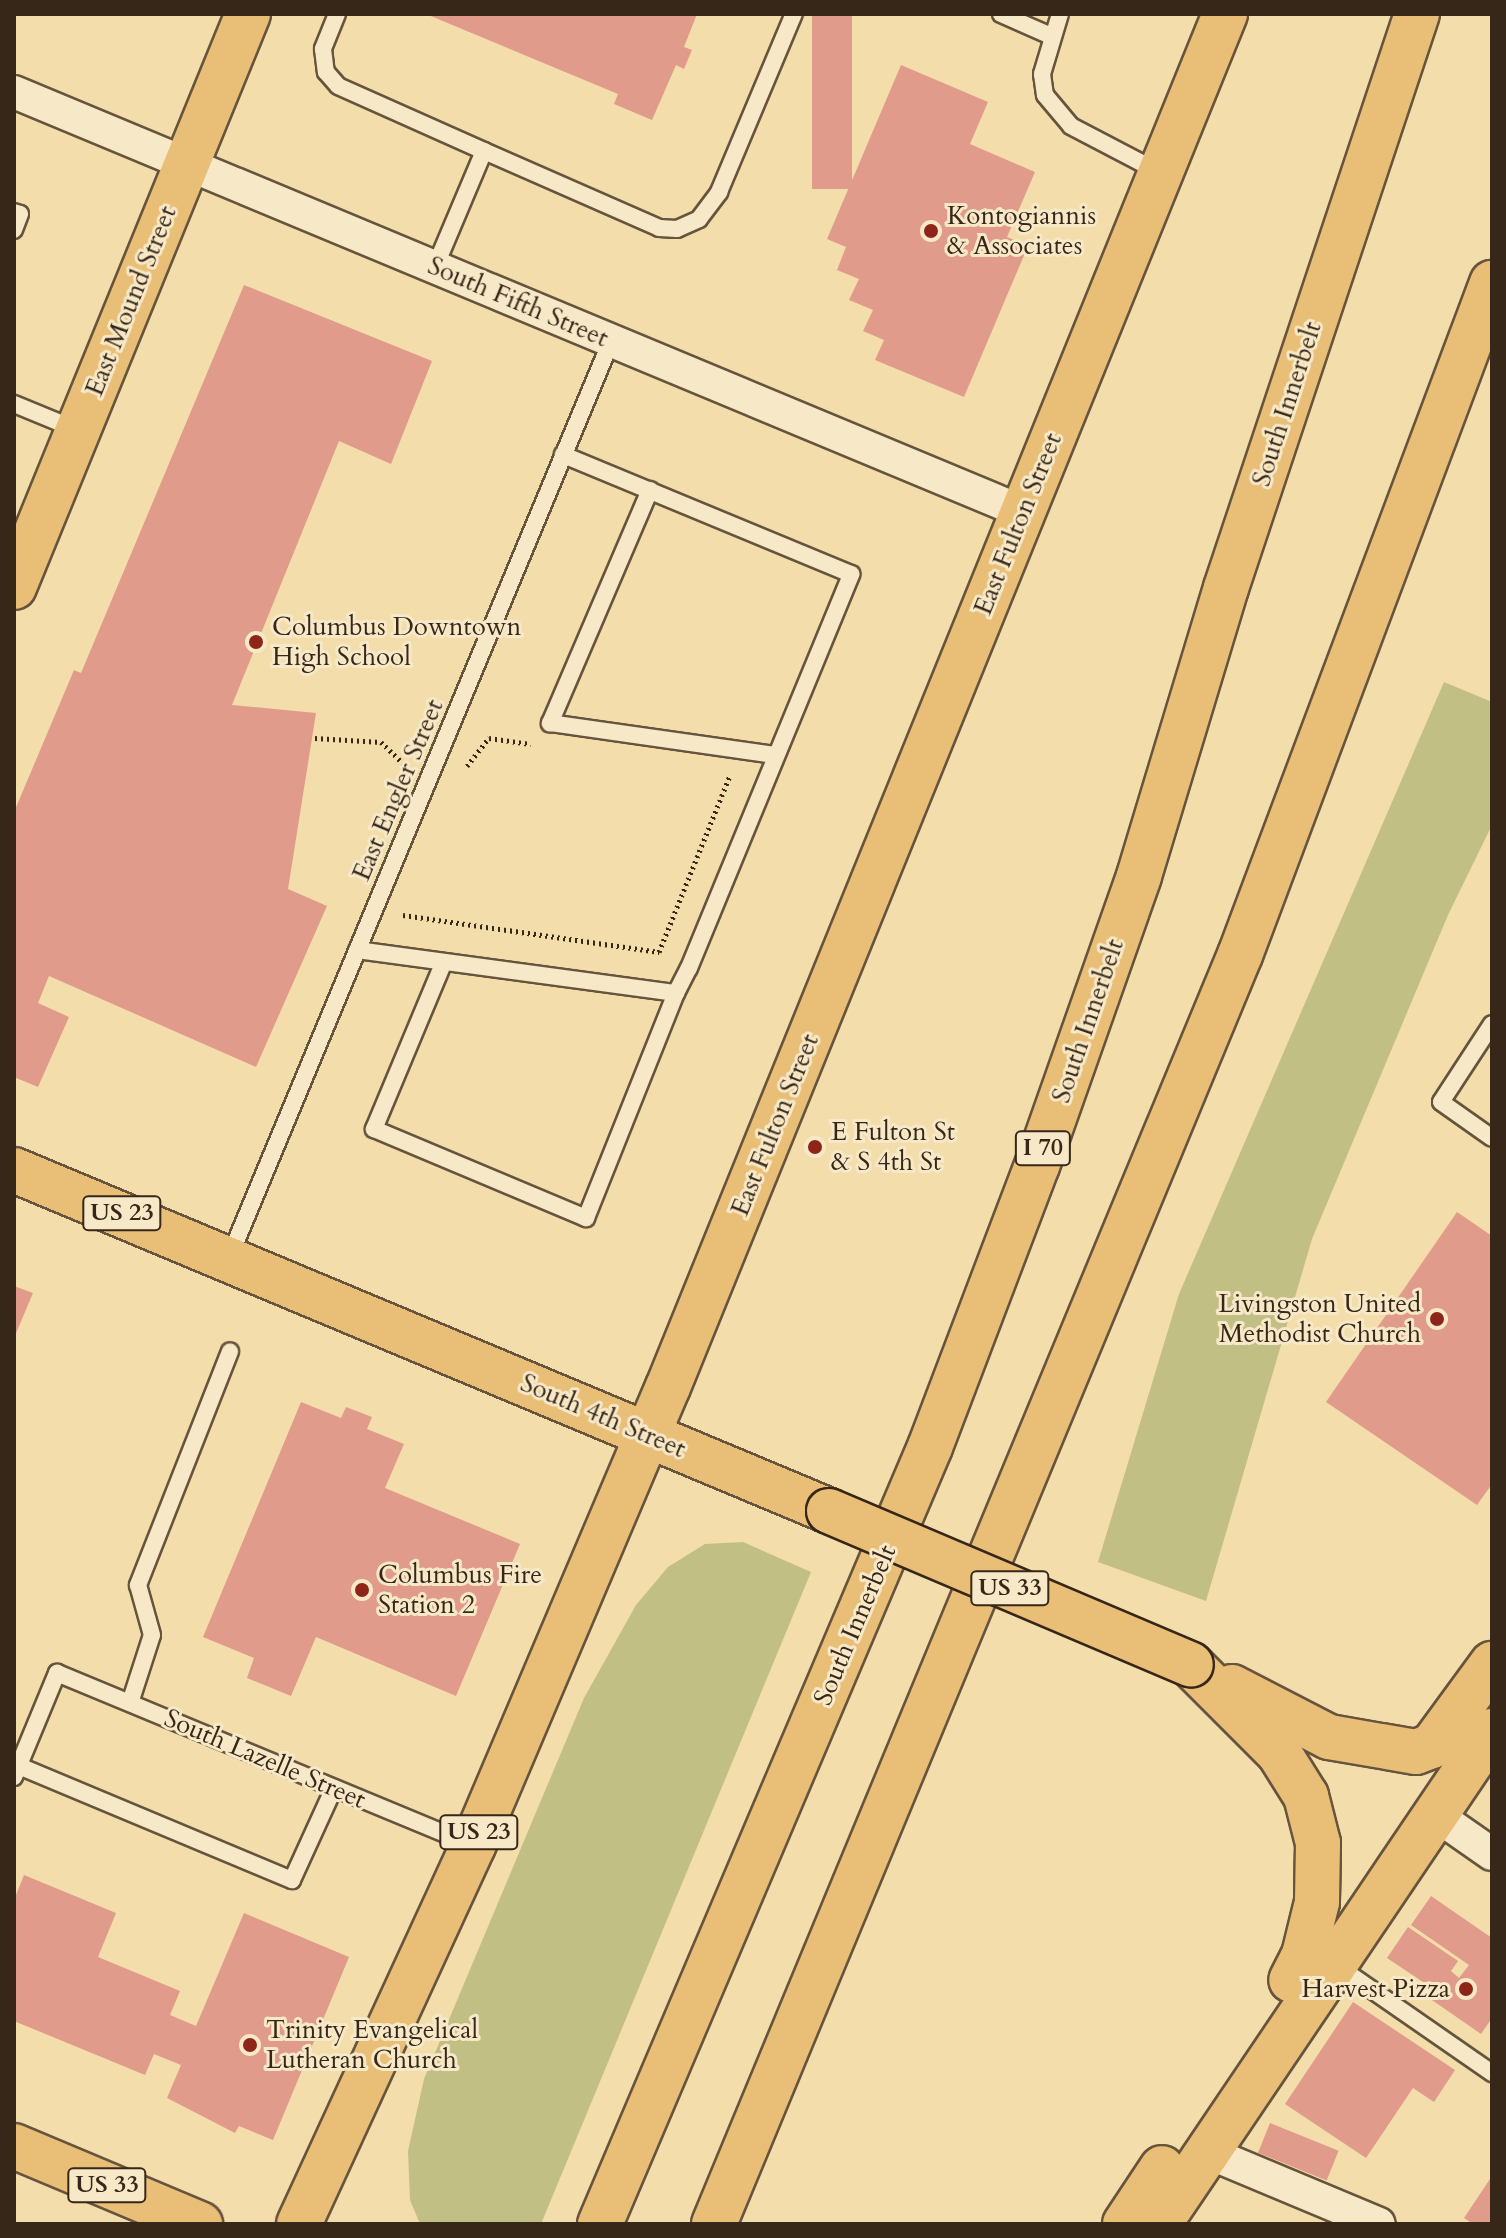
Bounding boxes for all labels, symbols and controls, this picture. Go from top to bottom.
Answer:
place label: Kontogiannis & Associates [947,200,1096,262]
street label: East Mound Street [79,201,183,401]
marker: Kontogiannis & Associates [922,222,940,240]
street label: South Fifth Street [423,250,613,354]
street label: South Innerbelt [1246,318,1328,490]
street label: East Fulton Street [967,428,1069,620]
place label: Columbus Downtown High School [272,611,521,672]
marker: Columbus Downtown High School [247,633,265,651]
street label: East Engler Street [346,695,450,885]
street label: South Innerbelt [1045,935,1131,1107]
street label: East Fulton Street [724,1029,826,1221]
place label: E Fulton St & S 4th St [831,1116,955,1178]
road number: I 70 [1013,1128,1073,1168]
marker: E Fulton St & S 4th St [806,1138,824,1156]
road number: US 23 [82,1193,162,1233]
place label: Livingston United Methodist Church [1218,1288,1421,1350]
marker: Livingston United Methodist Church [1428,1310,1446,1328]
street label: South 4th Street [516,1367,690,1465]
street label: South Innerbelt [807,1540,903,1710]
place label: Columbus Fire Station 2 [378,1559,542,1620]
road number: US 33 [970,1568,1050,1608]
marker: Columbus Fire Station 2 [353,1581,371,1599]
street label: South Lazelle Street [160,1702,370,1816]
road number: US 23 [439,1812,519,1852]
place label: Harvest Pizza [1302,1973,1450,2005]
marker: Harvest Pizza [1457,1980,1475,1998]
place label: Trinity Evangelical Lutheran Church [266,2014,478,2076]
marker: Trinity Evangelical Lutheran Church [241,2036,259,2054]
road number: US 33 [67,2165,147,2205]

